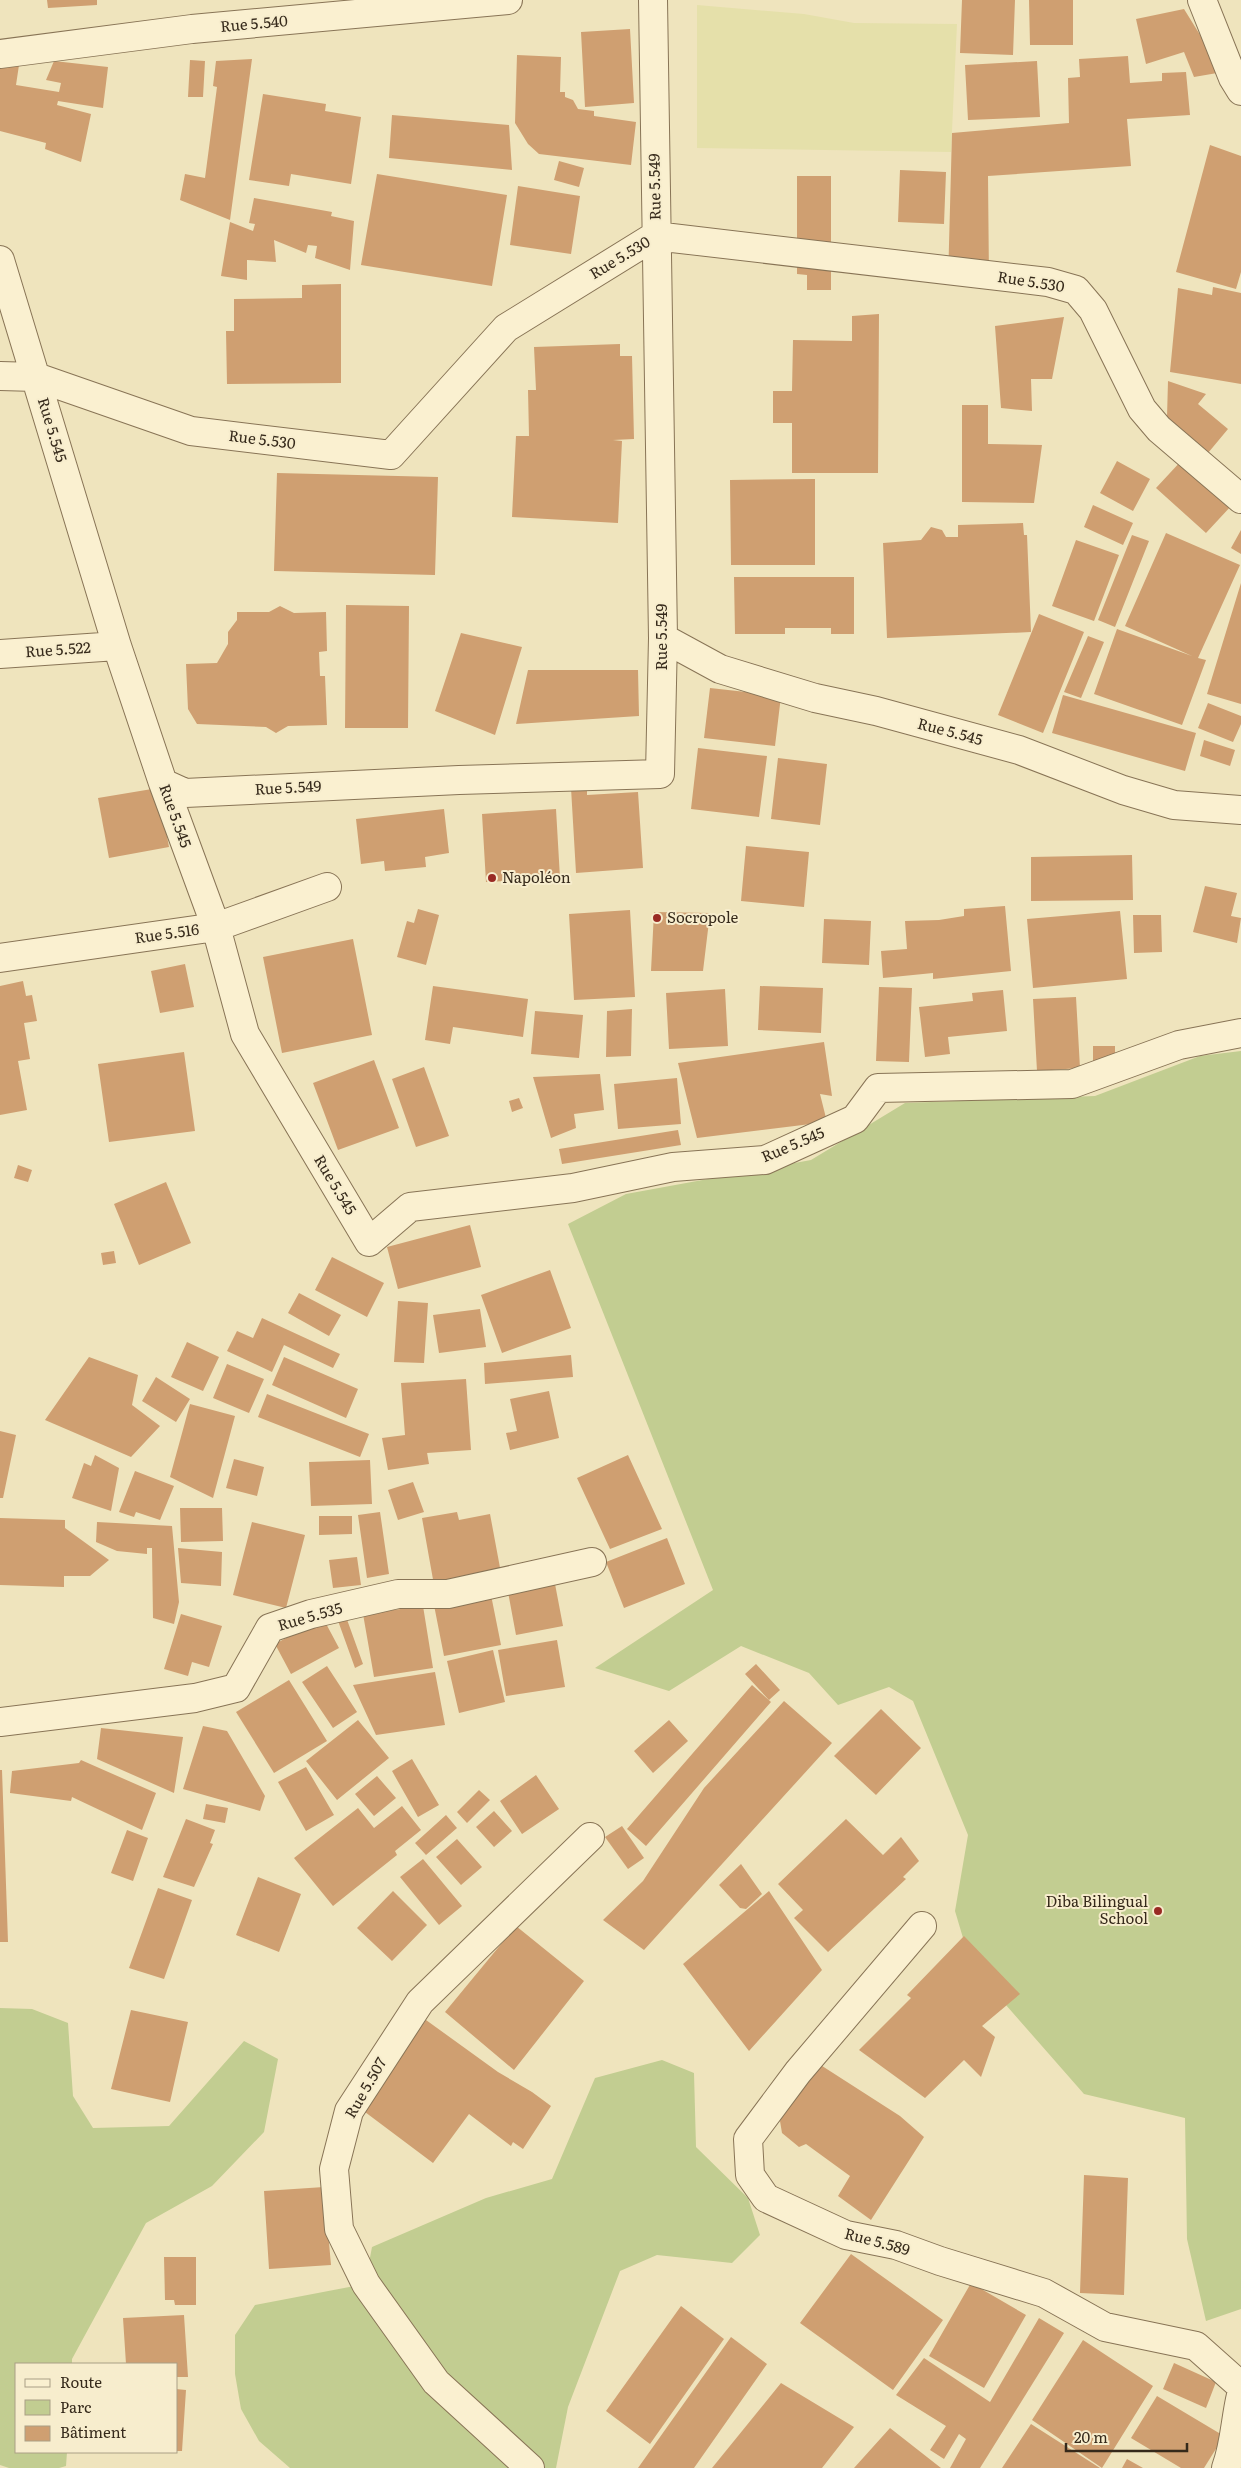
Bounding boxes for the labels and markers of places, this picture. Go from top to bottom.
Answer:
place label: Napoléon [502,865,571,888]
marker: Napoléon [486,872,498,884]
place label: Socropole [667,905,739,928]
marker: Socropole [651,912,663,924]
place label: Diba Bilingual School [1046,1889,1148,1929]
marker: Diba Bilingual School [1152,1905,1164,1917]

